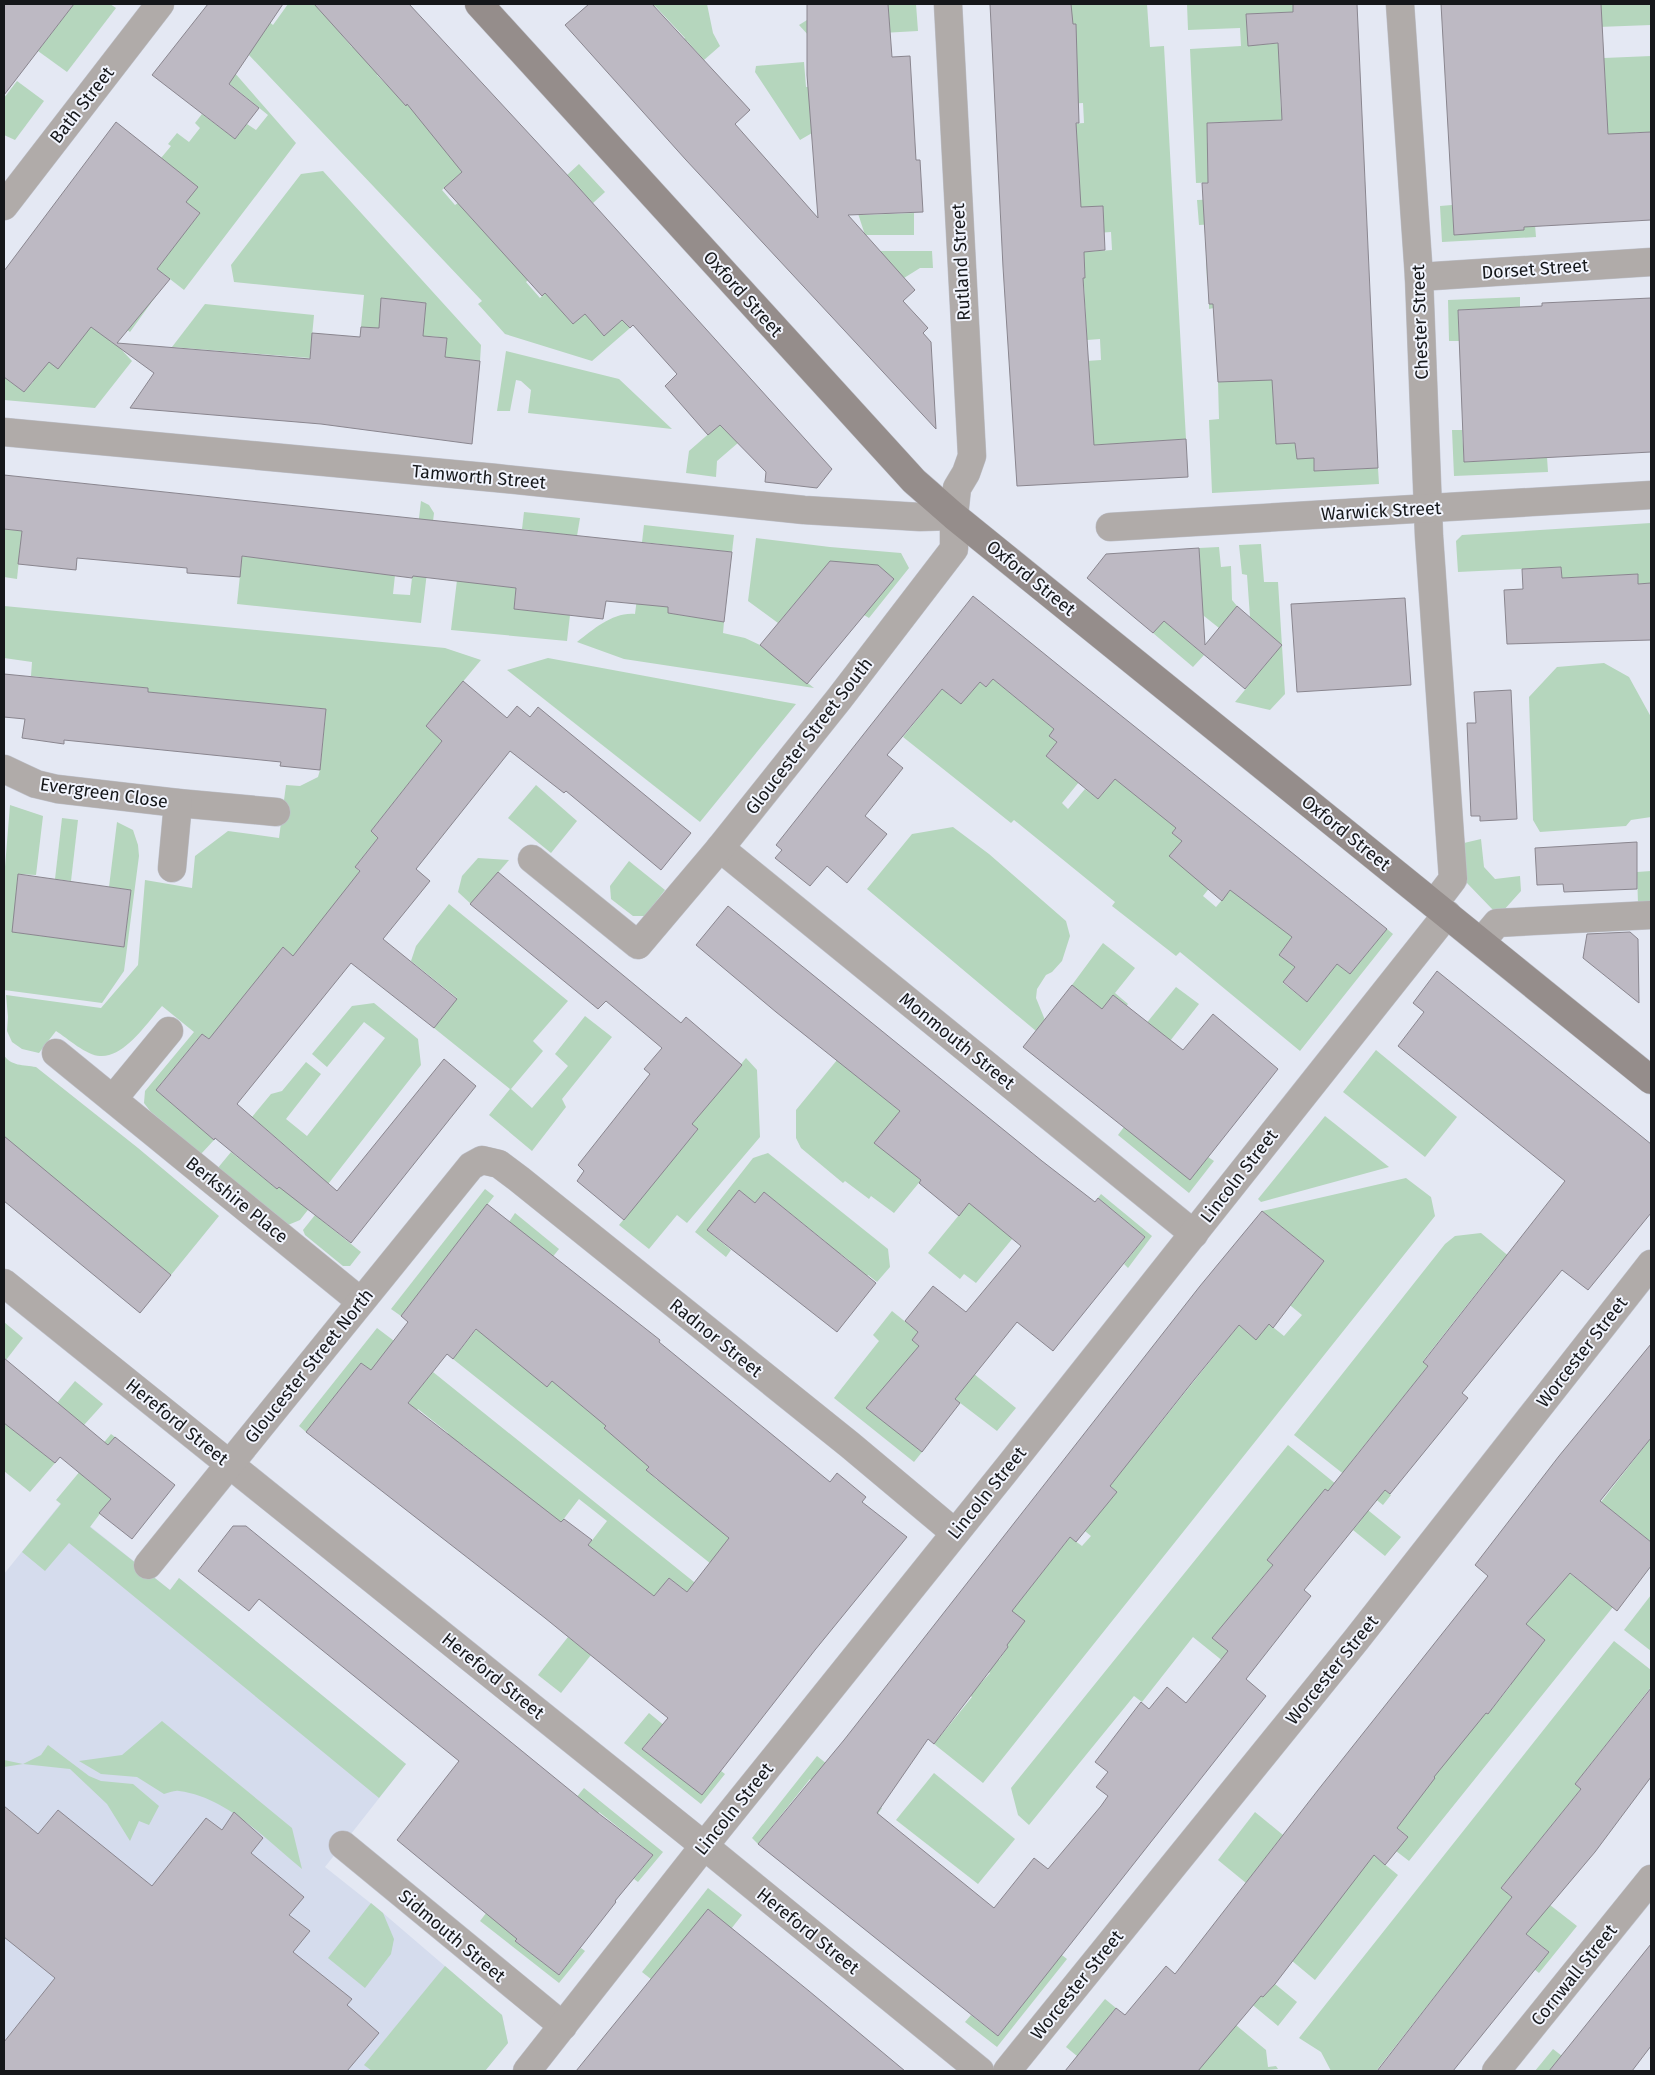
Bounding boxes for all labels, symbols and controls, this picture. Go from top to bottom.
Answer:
street label: Bath Street [45,62,119,148]
street label: Rutland Street [947,202,975,321]
street label: Oxford Street [699,246,788,342]
street label: Dorset Street [1481,254,1590,284]
street label: Chester Street [1407,264,1433,380]
street label: Tamworth Street [411,460,548,494]
street label: Warwick Street [1320,497,1442,525]
street label: Oxford Street [982,535,1080,621]
street label: Gloucester Street South [741,653,877,819]
street label: Evergreen Close [39,773,169,813]
street label: Oxford Street [1297,790,1395,876]
street label: Monmouth Street [895,988,1020,1095]
street label: Lincoln Street [1196,1124,1283,1227]
street label: Berkshire Place [181,1152,293,1248]
street label: Gloucester Street North [240,1284,378,1448]
street label: Worcester Street [1532,1292,1632,1412]
street label: Radnor Street [665,1294,767,1382]
street label: Hereford Street [121,1374,233,1470]
street label: Lincoln Street [943,1442,1031,1544]
street label: Worcester Street [1281,1610,1383,1729]
street label: Hereford Street [437,1628,549,1724]
street label: Lincoln Street [690,1758,778,1860]
street label: Hereford Street [752,1883,864,1979]
street label: Sidmouth Street [394,1885,510,1987]
street label: Cornwall Street [1526,1919,1622,2030]
street label: Worcester Street [1026,1925,1128,2044]

